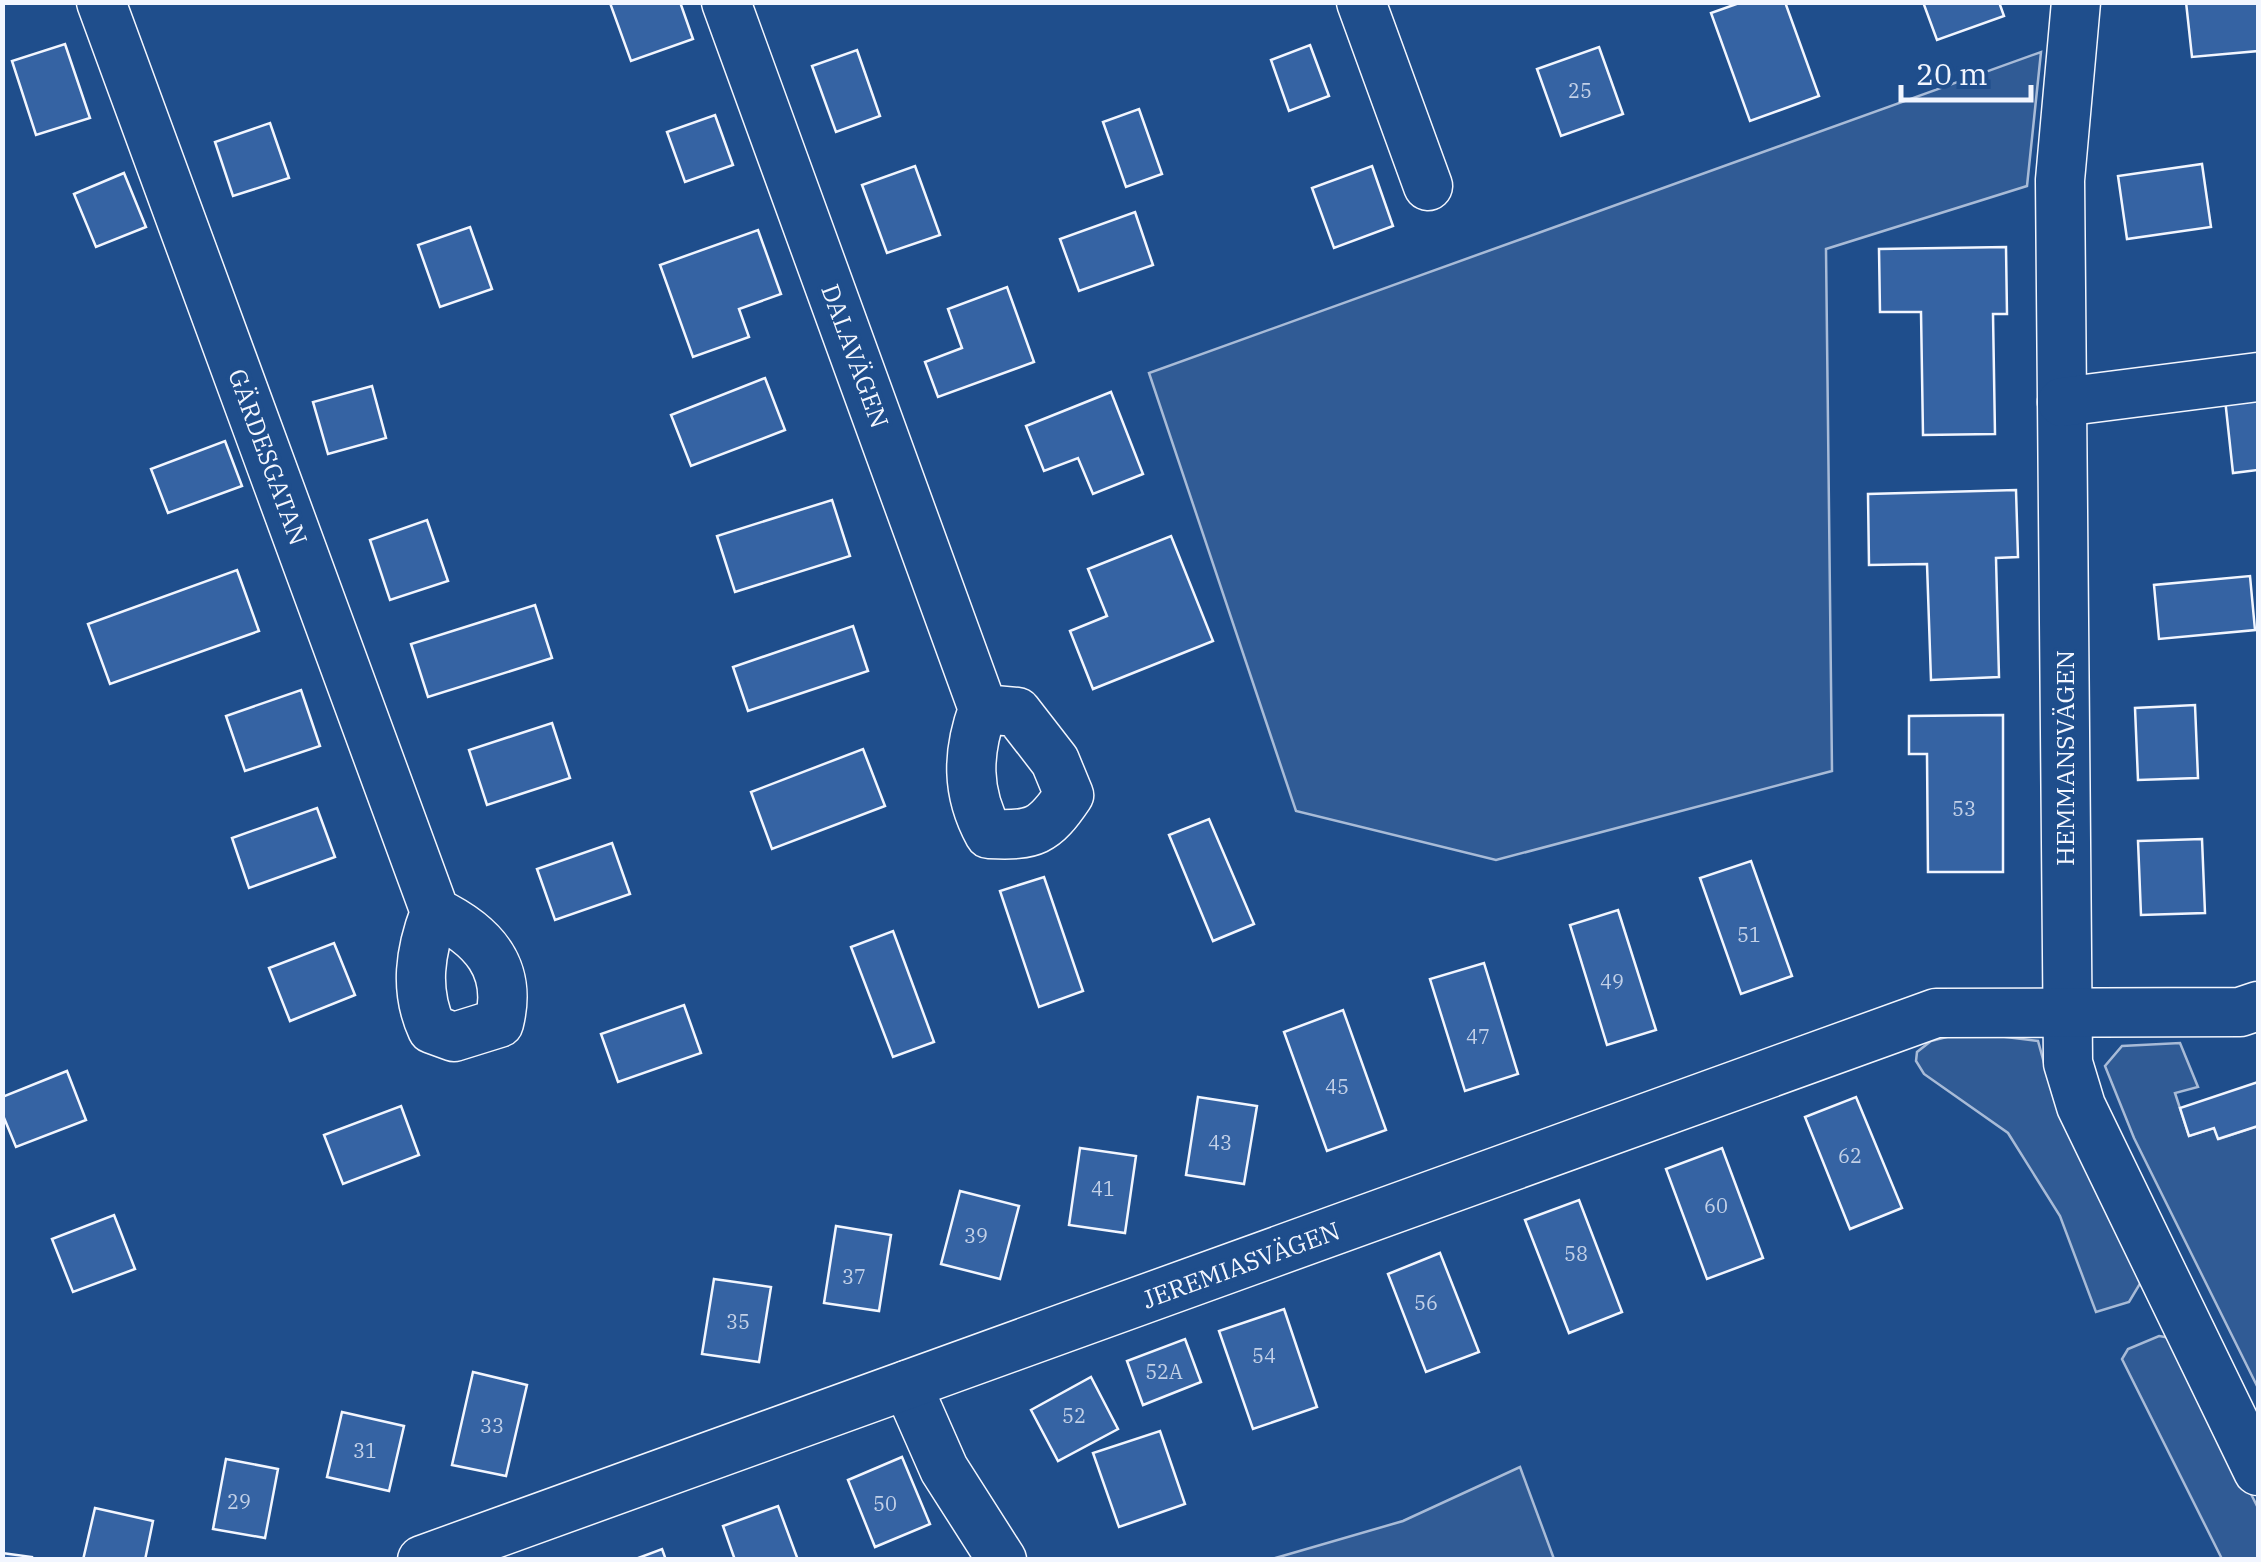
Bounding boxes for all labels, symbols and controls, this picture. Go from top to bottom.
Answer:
scale bar [1901,40,2031,102]
text: 20 m [1916,54,1988,93]
house number: 25 [1568,77,1592,104]
street label: DALAVÄGEN [814,279,897,432]
street label: GÄRDESGATAN [221,364,316,549]
street label: HEMMANSVÄGEN [2048,650,2081,866]
house number: 53 [1952,795,1976,822]
house number: 51 [1737,921,1761,948]
house number: 49 [1600,968,1624,995]
house number: 47 [1466,1023,1490,1050]
house number: 45 [1325,1073,1349,1100]
house number: 43 [1208,1129,1232,1156]
house number: 62 [1838,1142,1862,1169]
house number: 41 [1091,1175,1115,1202]
house number: 60 [1704,1192,1728,1219]
street label: JEREMIASVÄGEN [1138,1213,1344,1316]
house number: 39 [964,1222,988,1249]
house number: 58 [1564,1240,1588,1267]
house number: 37 [842,1263,866,1290]
house number: 56 [1414,1289,1438,1316]
house number: 35 [726,1308,750,1335]
house number: 54 [1252,1342,1276,1369]
house number: 52A [1145,1358,1183,1385]
house number: 52 [1062,1402,1086,1429]
house number: 33 [480,1412,504,1439]
house number: 31 [353,1437,377,1464]
house number: 29 [227,1488,251,1515]
house number: 50 [873,1490,897,1517]

